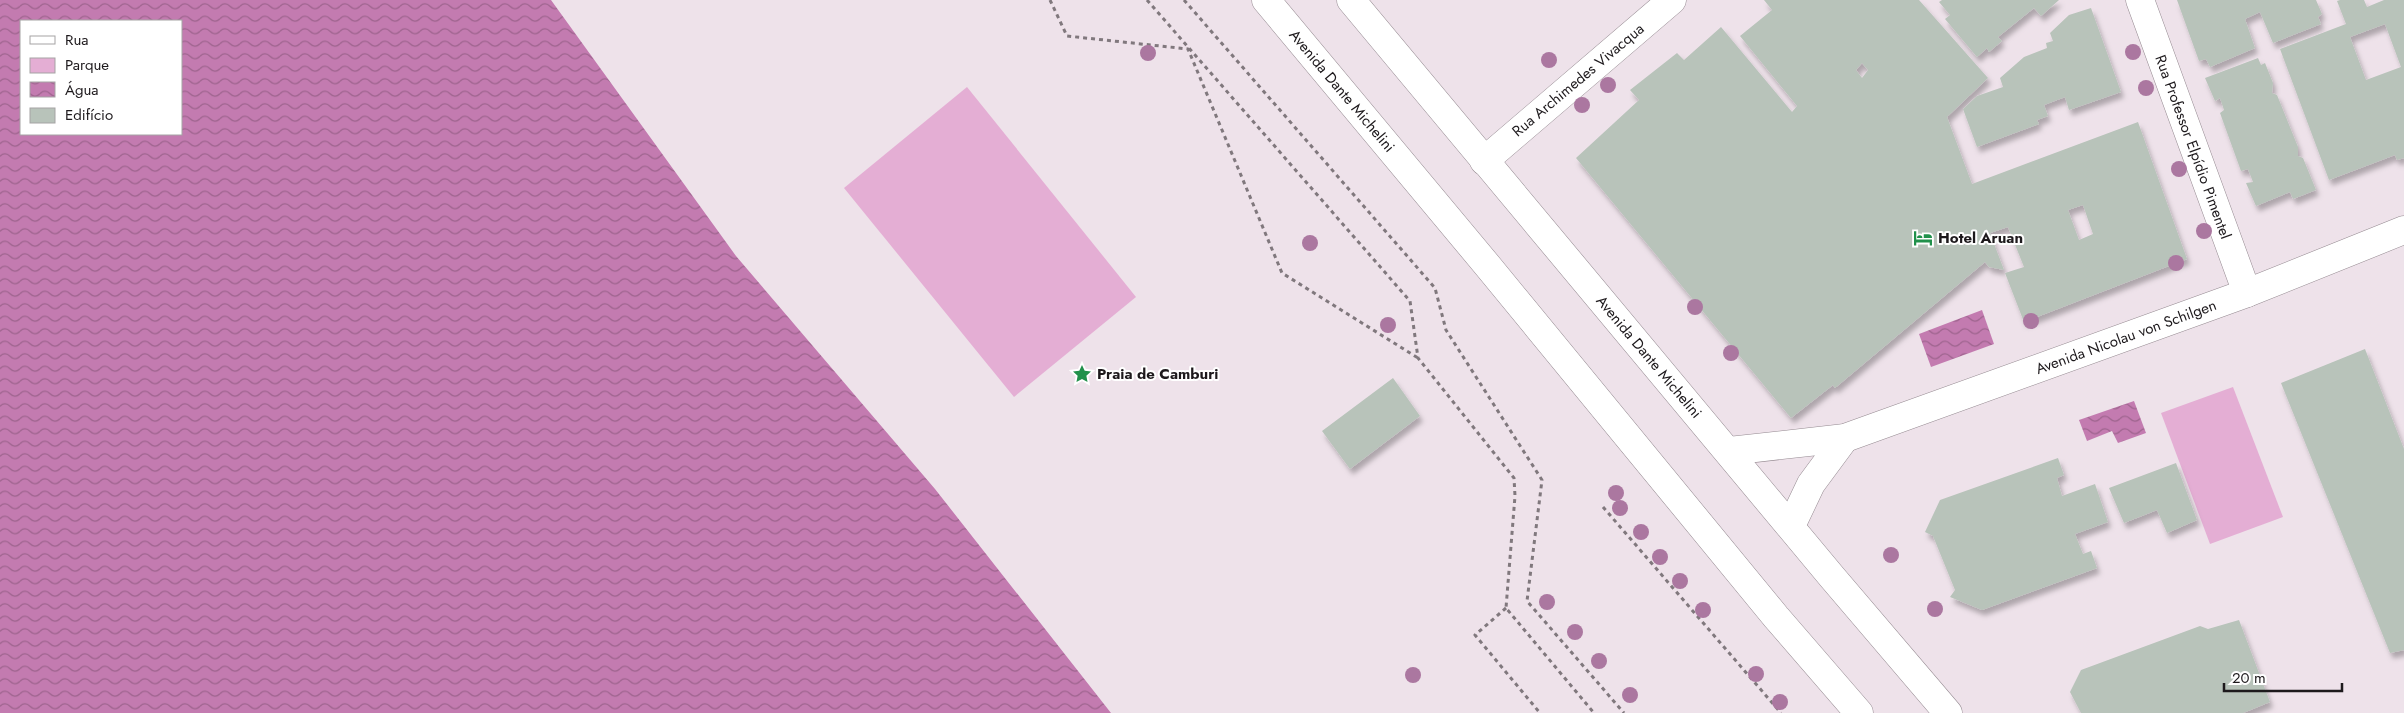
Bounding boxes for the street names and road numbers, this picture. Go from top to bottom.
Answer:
street label: Rua Archimedes Vivacqua [1507,18,1649,142]
street label: Avenida Dante Michelini [1284,25,1400,157]
street label: Rua Professor Elpídio Pimentel [2149,52,2237,242]
street label: Avenida Dante Michelini [1591,291,1707,423]
street label: Avenida Nicolau von Schilgen [2033,294,2219,380]

